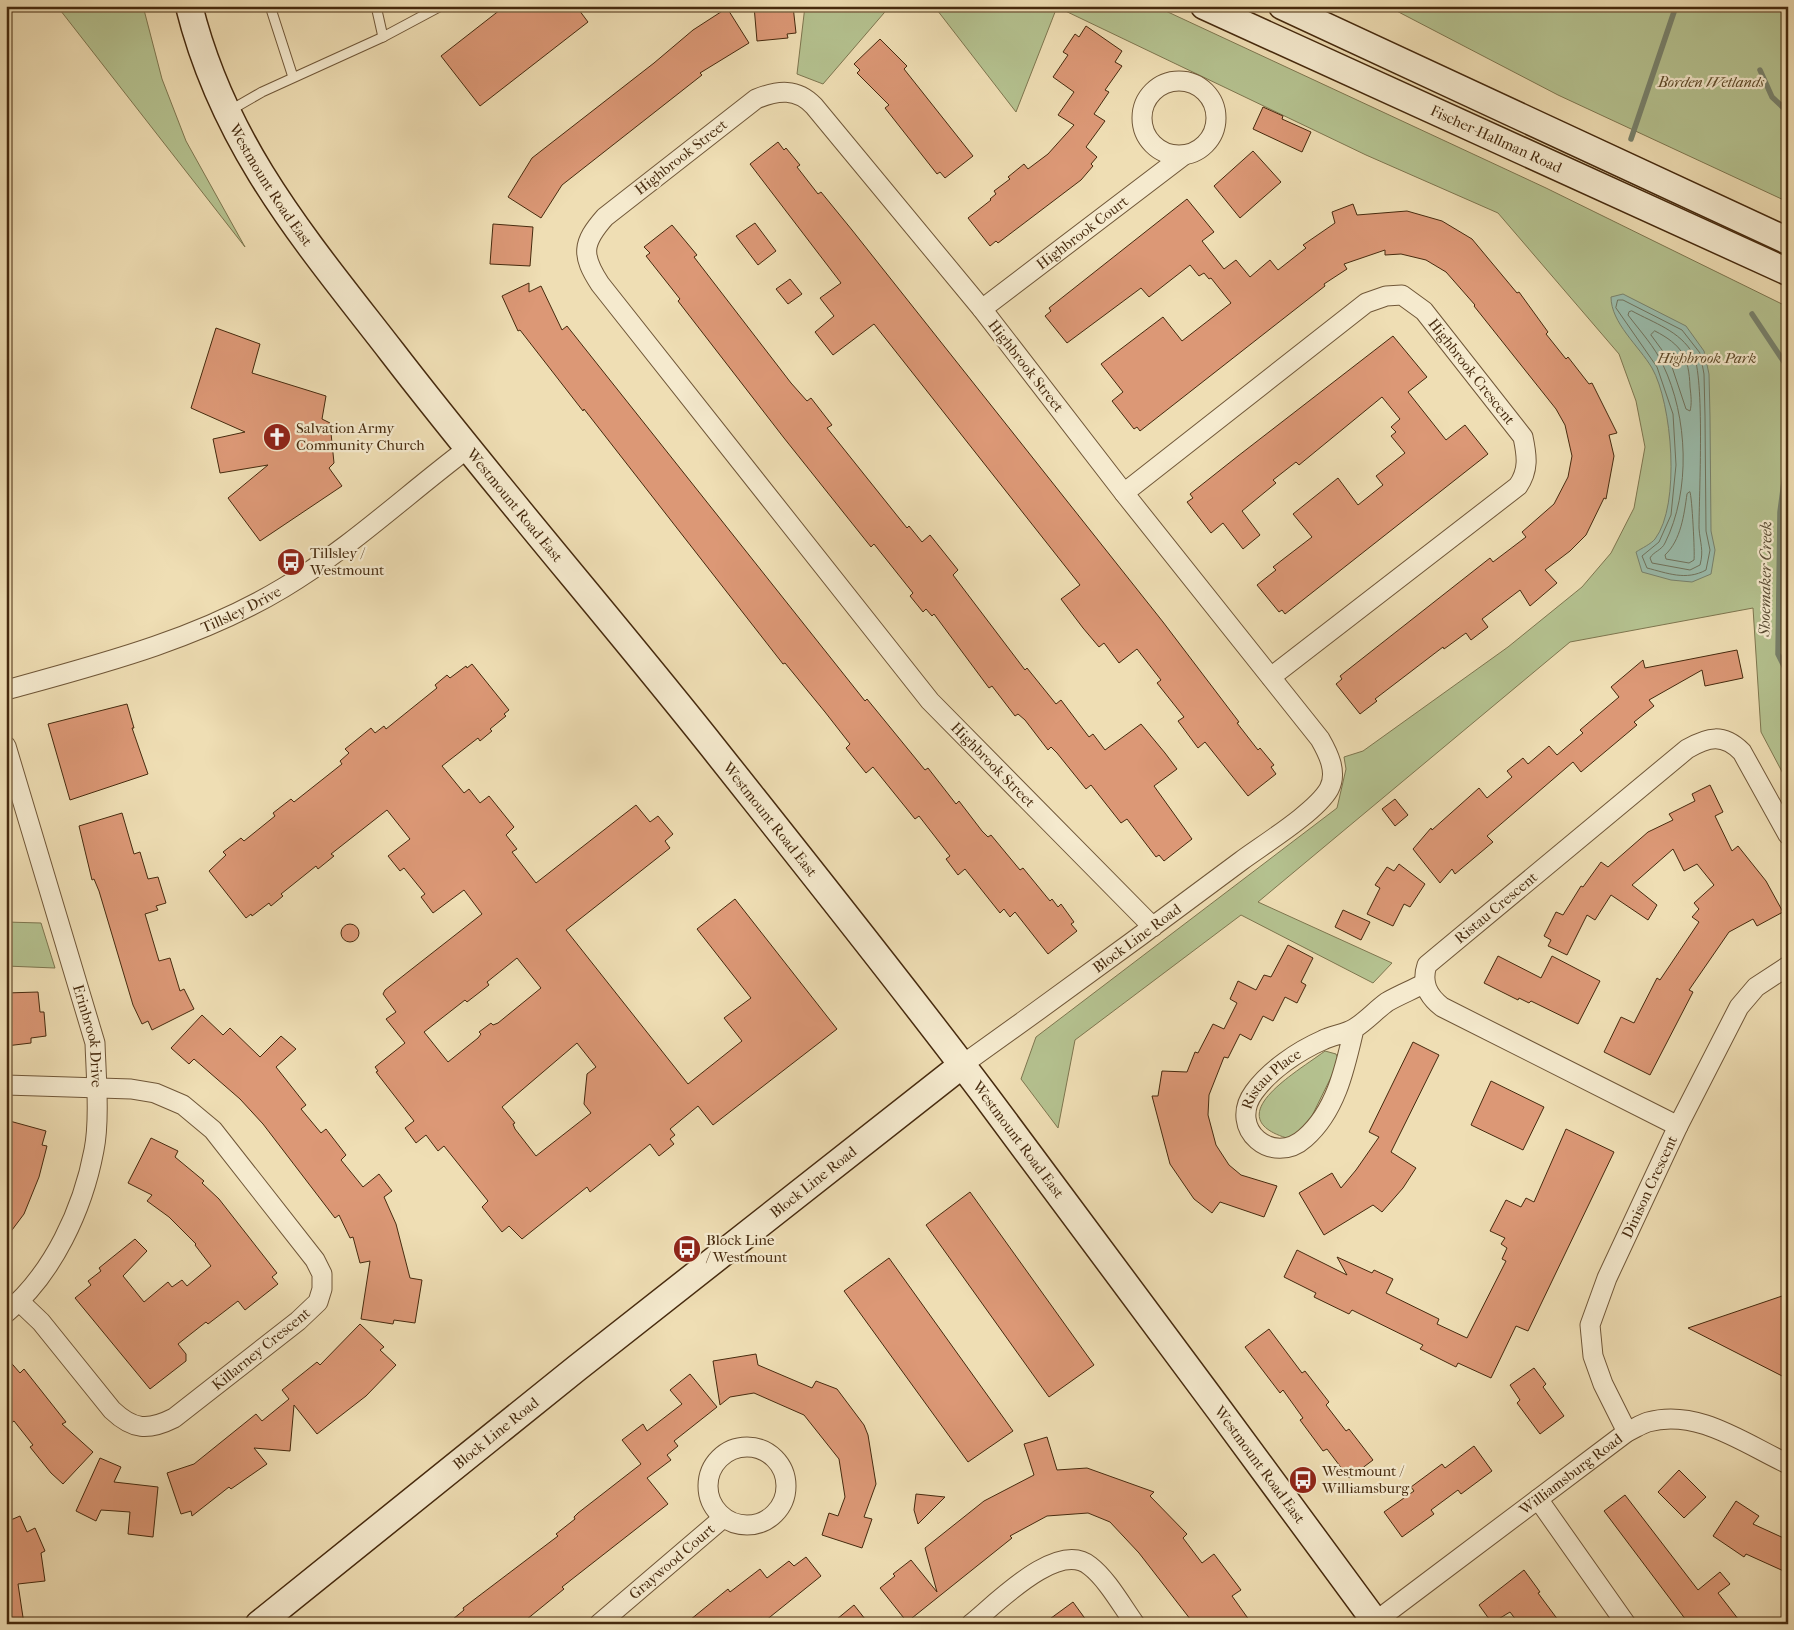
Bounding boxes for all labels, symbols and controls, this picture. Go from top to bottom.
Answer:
park label: Borden Wetlands [1657,73,1765,91]
street label: Fischer-Hallman Road [1428,101,1565,177]
street label: Highbrook Street [631,115,731,199]
street label: Westmount Road East [225,120,317,250]
street label: Highbrook Court [1033,192,1132,273]
street label: Highbrook Crescent [1424,315,1519,429]
street label: Highbrook Street [984,316,1068,416]
park label: Highbrook Park [1657,349,1757,367]
place label: Salvation Army Community Church [296,419,425,454]
church icon: Salvation Army Community Church [262,422,292,452]
street label: Westmount Road East [462,444,567,566]
water label: Shoemaker Creek [1754,521,1776,638]
place label: Tillsley / Westmount [309,544,385,579]
bus stop icon: Tillsley / Westmount [276,547,306,577]
street label: Tillsley Drive [198,582,285,637]
street label: Highbrook Street [947,719,1039,812]
street label: Westmount Road East [719,758,822,881]
street label: Ristau Crescent [1451,868,1541,947]
street label: Block Line Road [1089,899,1185,977]
street label: Erinbrook Drive [69,982,106,1088]
street label: Ristau Place [1238,1044,1305,1111]
street label: Westmount Road East [968,1077,1068,1202]
street label: Dinison Crescent [1618,1132,1682,1241]
street label: Block Line Road [766,1142,861,1222]
place label: Block Line / Westmount [705,1231,788,1266]
bus stop icon: Block Line / Westmount [672,1234,702,1264]
street label: Killarney Crescent [208,1303,314,1394]
street label: Block Line Road [449,1393,543,1473]
street label: Westmount Road East [1210,1402,1309,1527]
street label: Williamsburg Road [1515,1429,1627,1519]
place label: Westmount / Williamsburg [1321,1462,1410,1497]
bus stop icon: Westmount / Williamsburg [1288,1465,1318,1495]
street label: Graywood Court [625,1520,719,1603]

